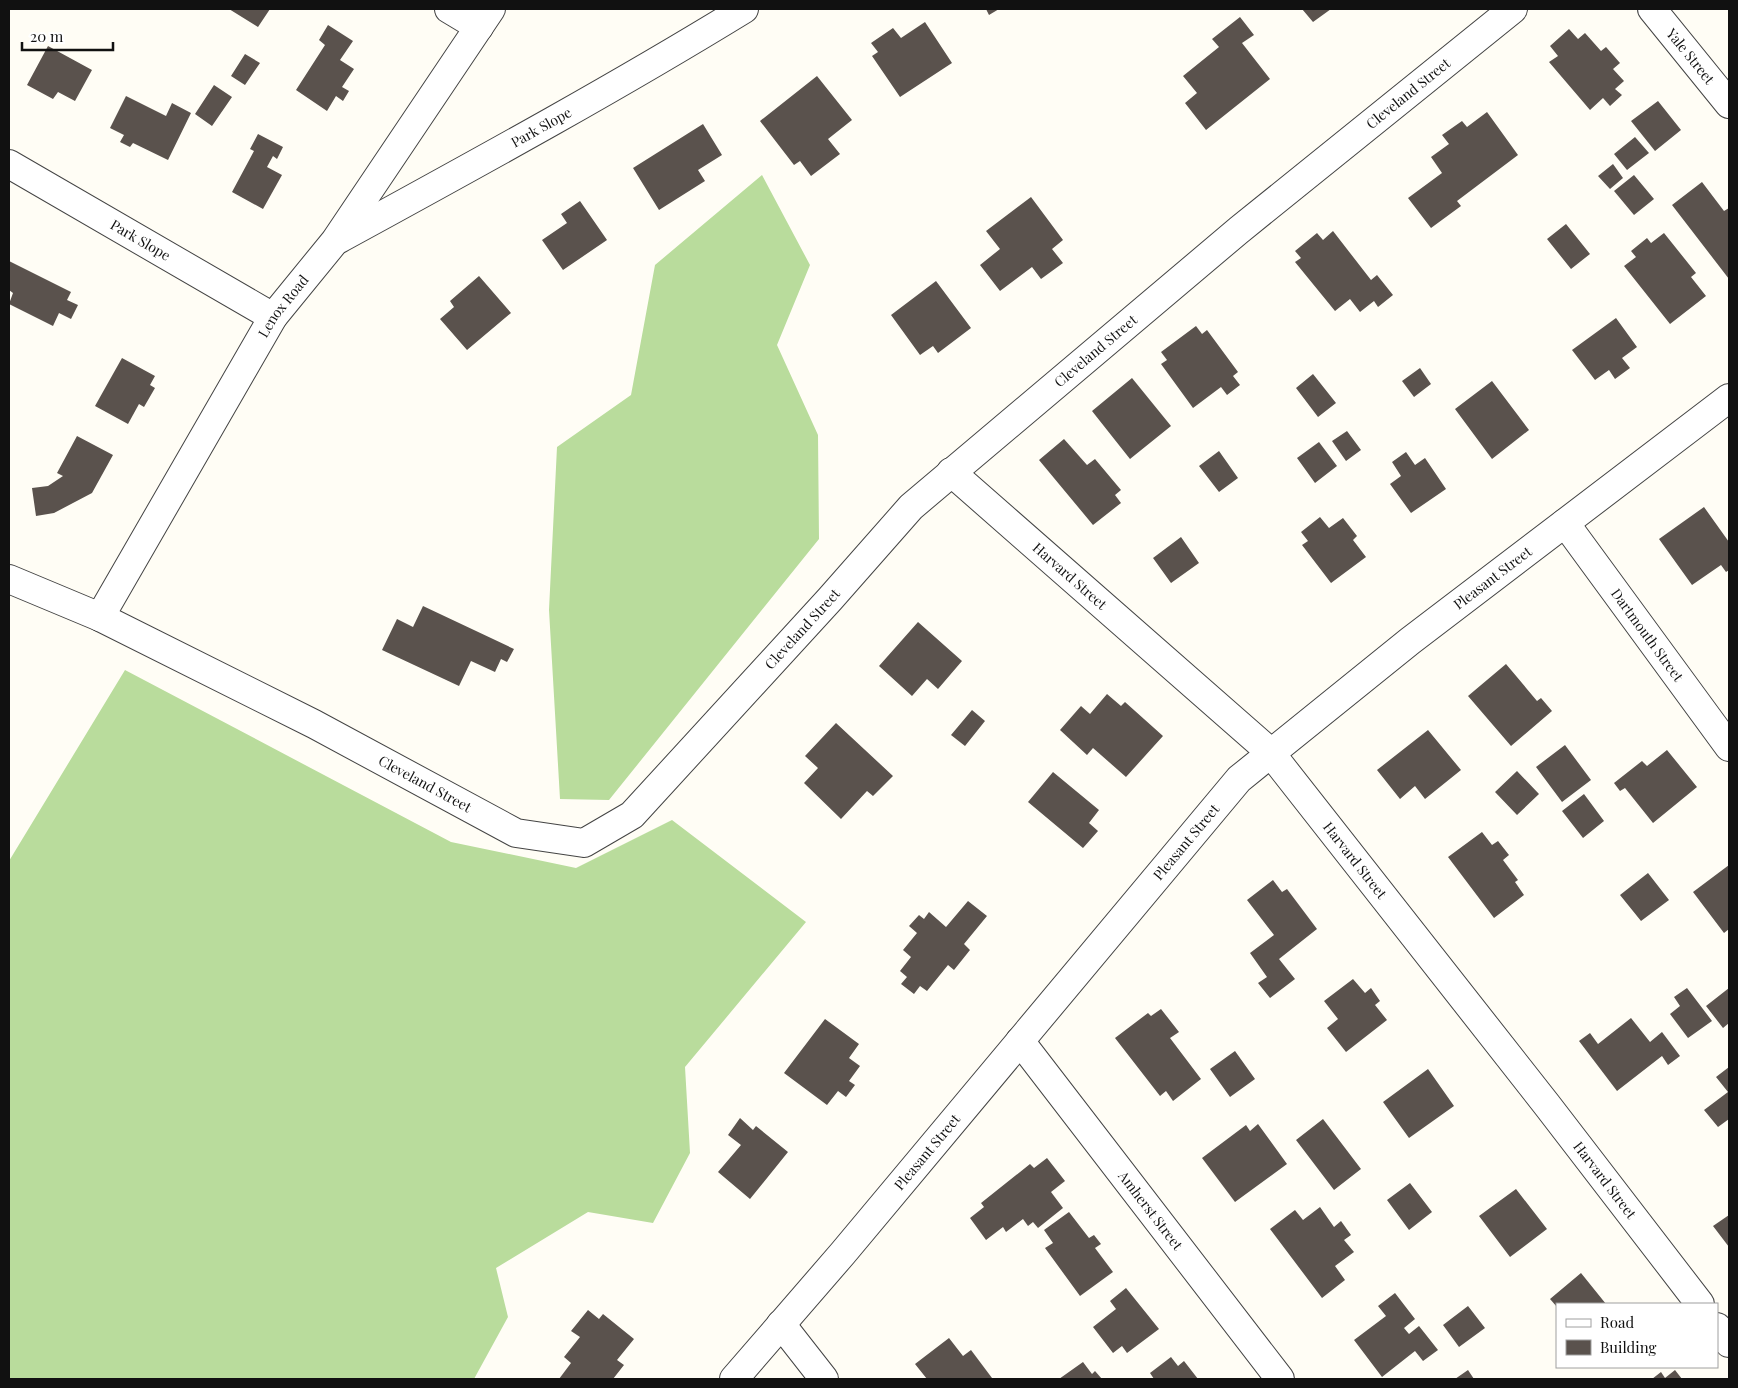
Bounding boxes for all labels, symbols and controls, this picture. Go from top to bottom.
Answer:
scale bar [22,20,114,52]
street label: Yale Street [1662,23,1720,89]
text: 20 m [30,26,64,46]
street label: Cleveland Street [1362,53,1455,133]
street label: Park Slope [507,102,575,151]
street label: Park Slope [107,215,174,265]
street label: Lenox Road [253,271,313,341]
street label: Cleveland Street [1050,310,1142,391]
street label: Harvard Street [1029,538,1112,614]
street label: Pleasant Street [1449,541,1536,613]
street label: Cleveland Street [760,584,845,673]
street label: Dartmouth Street [1607,585,1689,686]
street label: Cleveland Street [375,751,476,817]
street label: Pleasant Street [1149,799,1224,884]
street label: Harvard Street [1319,818,1392,903]
street label: Pleasant Street [890,1109,965,1194]
street label: Harvard Street [1569,1137,1642,1223]
street label: Amherst Street [1114,1166,1188,1255]
legend [1556,1303,1718,1368]
text: Road [1600,1312,1634,1332]
text: Building [1600,1337,1657,1357]

